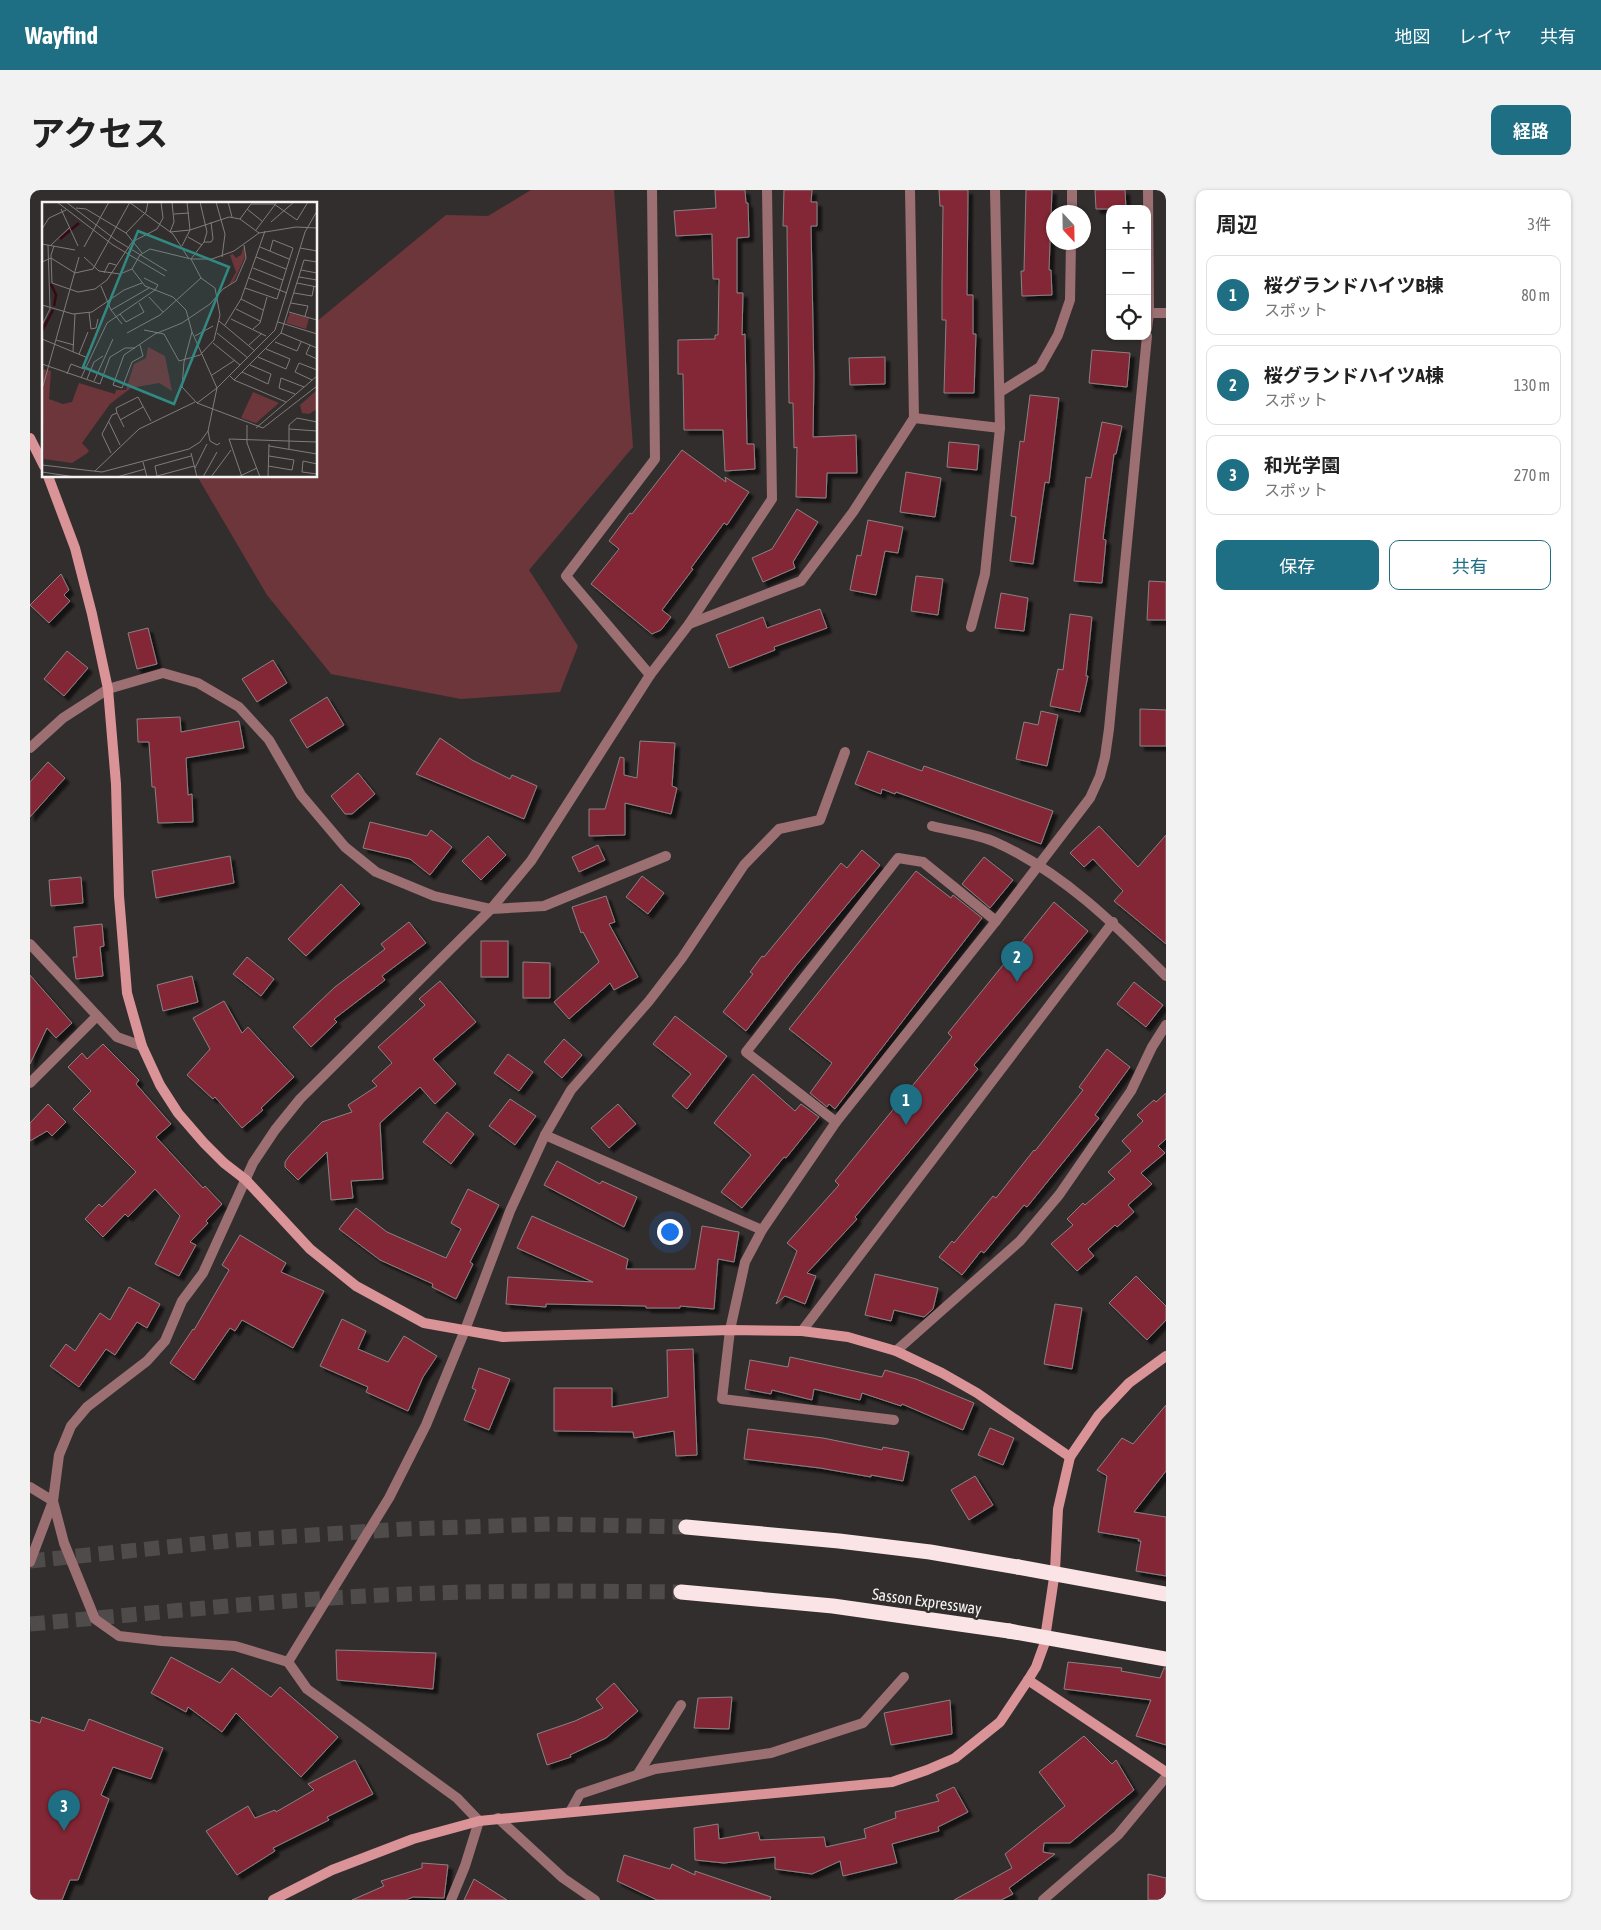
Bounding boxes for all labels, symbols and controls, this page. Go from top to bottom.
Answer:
text: Wayfind [25,22,98,49]
text: 地図 [1395,26,1431,47]
text: レイヤ [1459,26,1512,47]
text: 共有 [1540,26,1576,47]
button: 経路 [1491,105,1571,155]
text: アクセス [30,113,168,153]
inset map [42,202,318,478]
north arrow [1046,205,1091,250]
map controls [1106,205,1151,340]
button: + [1106,205,1151,250]
text: 周辺 [1216,212,1258,236]
text: 3件 [1527,215,1551,233]
button: − [1106,250,1151,295]
text: 桜グランドハイツB棟 [1264,274,1444,296]
text: 1 [1229,286,1237,304]
text: 80 m [1521,286,1550,304]
button: locate [1106,295,1151,340]
text: スポット [1264,301,1328,319]
text: 桜グランドハイツA棟 [1264,364,1444,386]
text: 2 [1229,376,1237,394]
text: 130 m [1514,376,1550,394]
text: スポット [1264,391,1328,409]
text: 和光学園 [1264,454,1340,476]
text: 3 [1229,466,1237,484]
text: 270 m [1514,466,1550,484]
text: スポット [1264,481,1328,499]
button: 保存 [1216,540,1379,590]
button: 共有 [1389,540,1551,590]
pin: 2 [1001,941,1033,982]
pin: 1 [890,1084,922,1125]
your location [657,1219,683,1245]
street label: Sasson Expressway [871,1584,983,1619]
pin: 3 [48,1790,80,1831]

